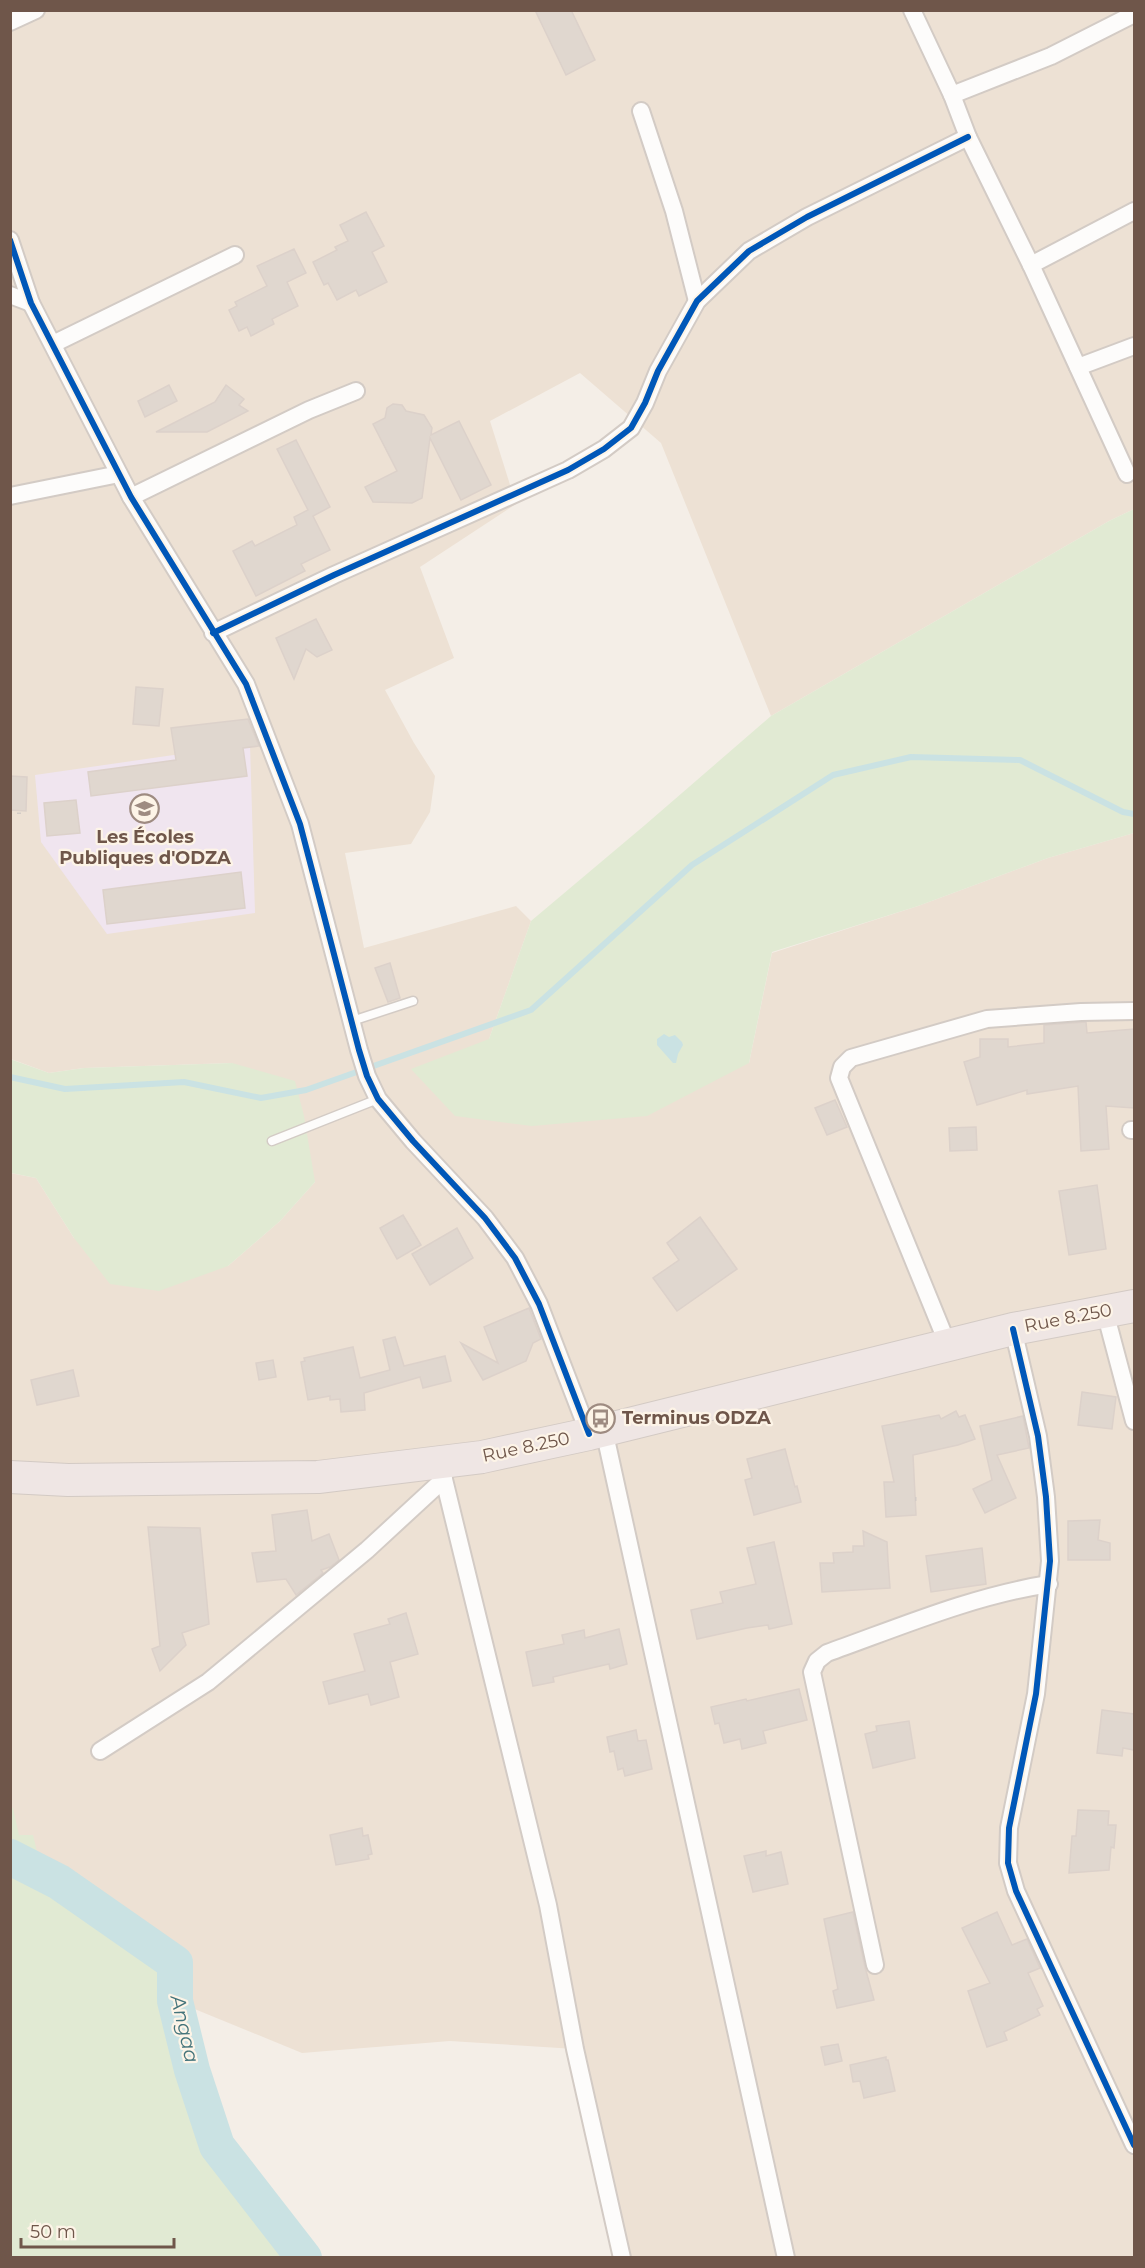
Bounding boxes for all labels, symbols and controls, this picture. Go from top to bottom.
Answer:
school or university icon: Les Écoles Publiques d'ODZA [129,792,161,824]
place label: Les Écoles Publiques d'ODZA [59,826,231,869]
street label: Rue 8.250 [1022,1299,1114,1337]
bus stop icon: Terminus ODZA [585,1402,617,1434]
place label: Terminus ODZA [622,1407,771,1429]
street label: Rue 8.250 [480,1427,572,1467]
water label: Angaa [165,1992,204,2065]
scale bar [21,2211,174,2249]
text: 50 m [30,2221,76,2243]

